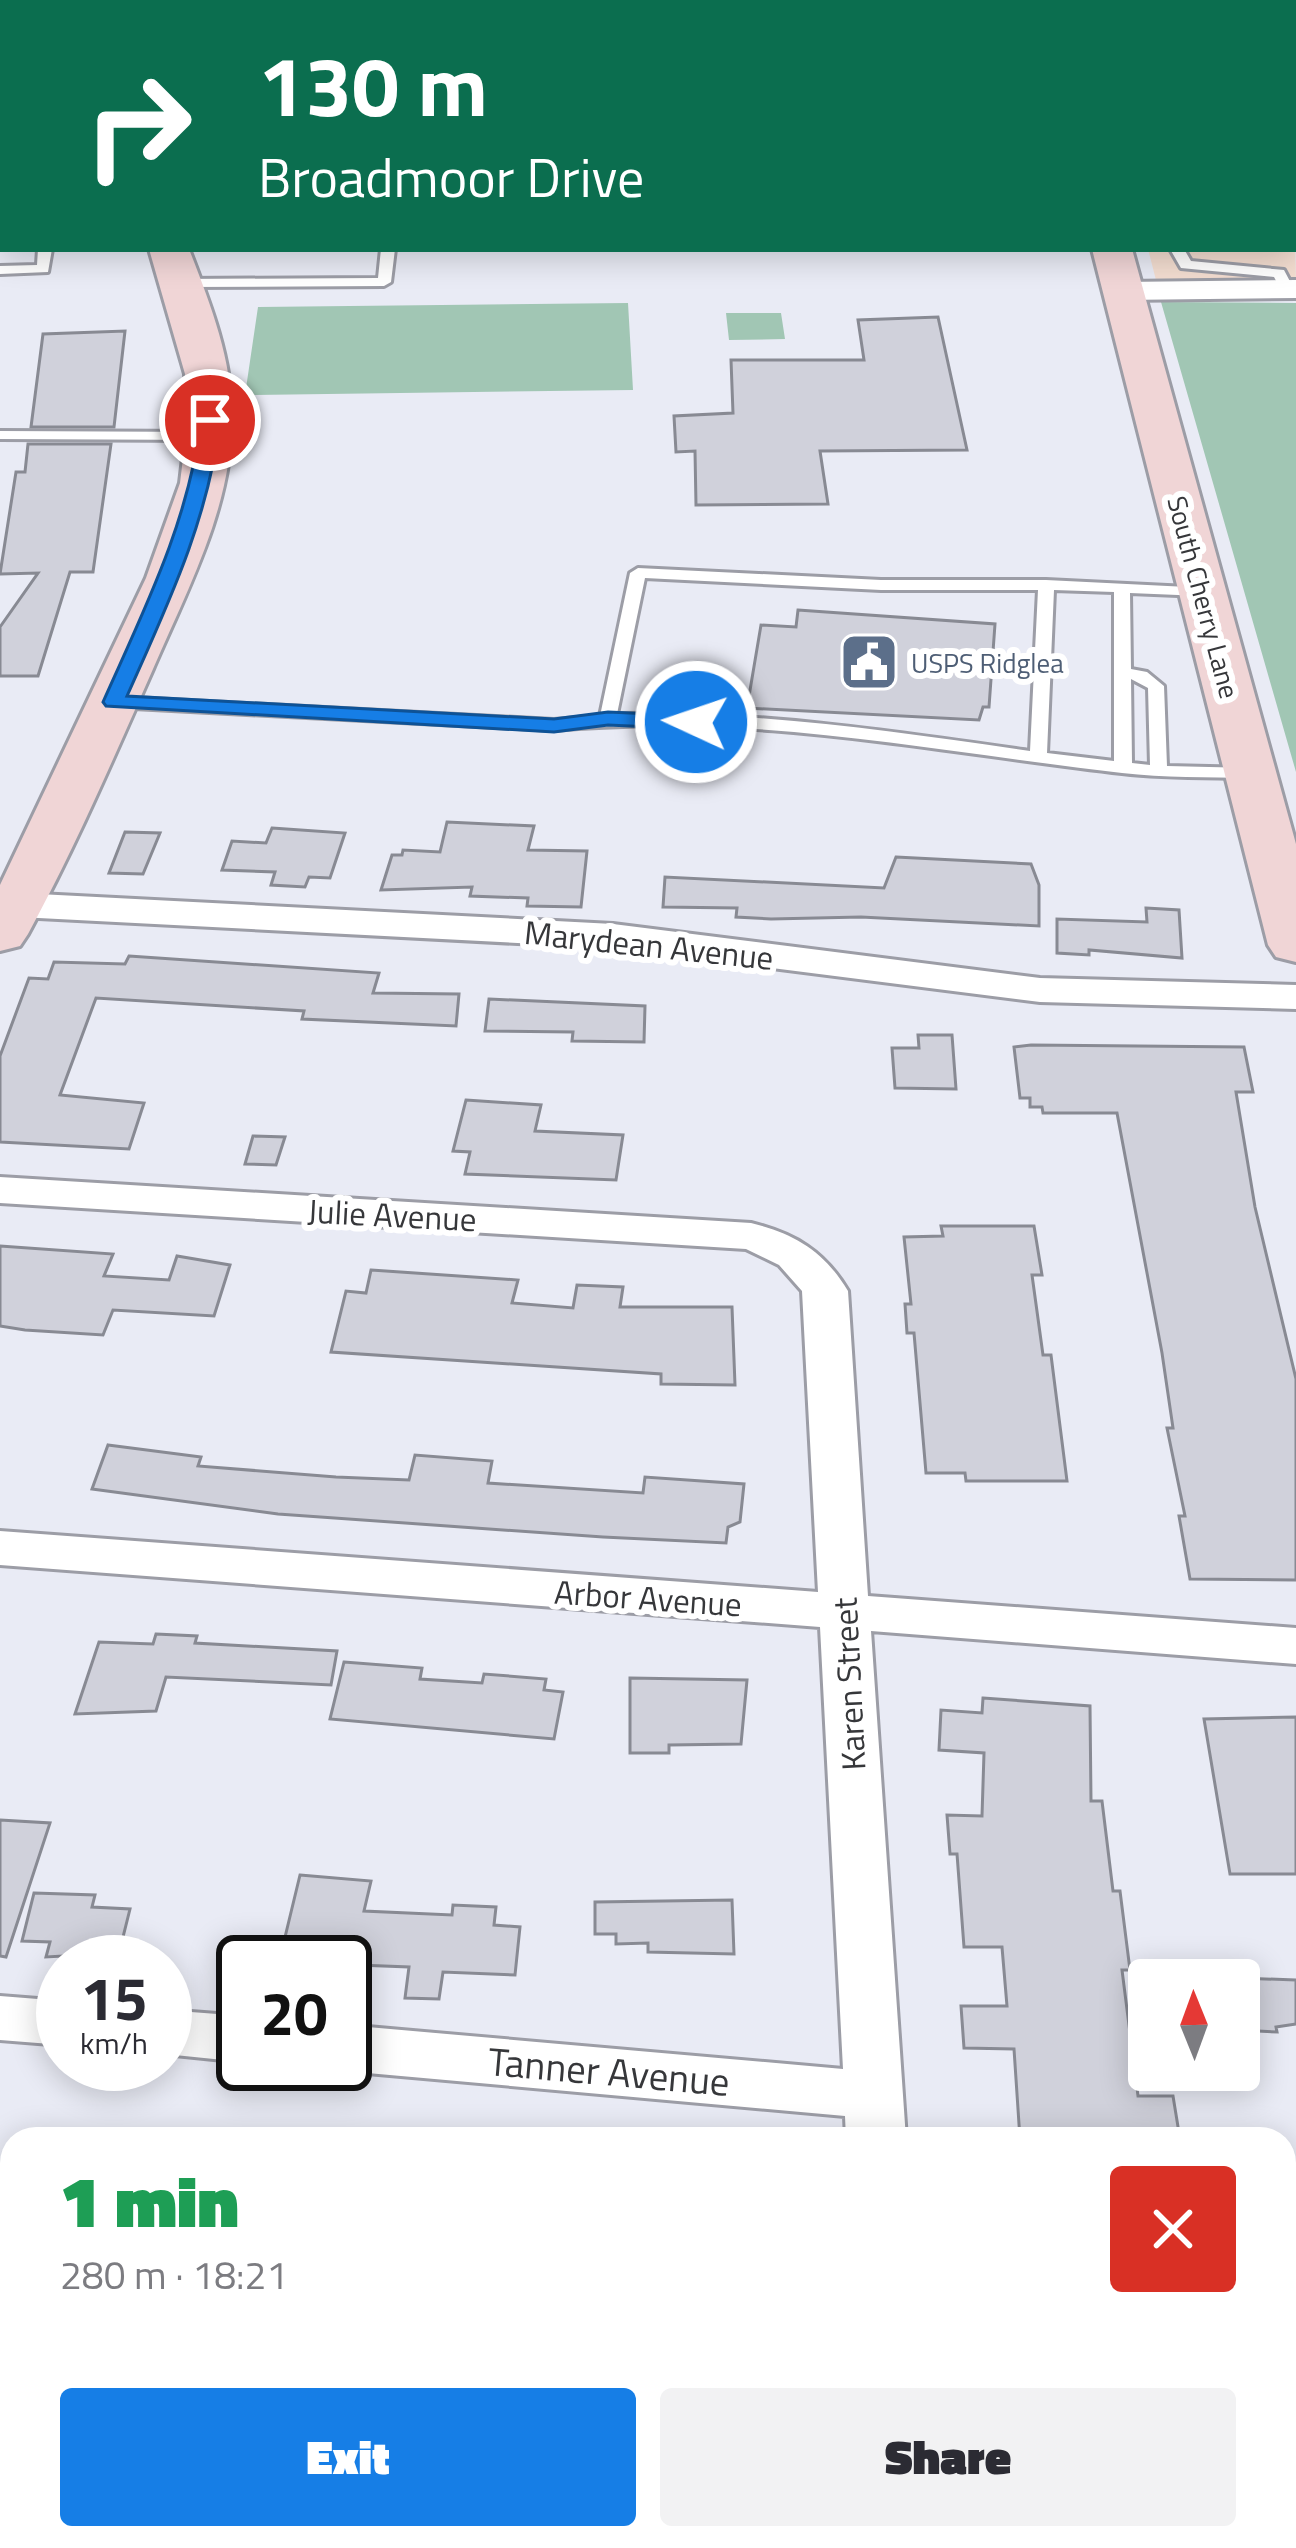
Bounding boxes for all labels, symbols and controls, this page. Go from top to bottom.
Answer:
text: 130 m [258,21,488,149]
icon: right [60,48,216,204]
text: Broadmoor Drive [258,136,644,218]
pin [159,369,261,471]
icon: arrive [177,387,243,453]
street label: South Cherry Lane [1157,491,1251,703]
public building icon: USPS Ridglea [838,631,900,693]
place label: USPS Ridglea [911,642,1064,683]
position arrow [633,659,759,785]
street label: Marydean Avenue [522,907,776,983]
street label: Julie Avenue [306,1186,478,1244]
street label: Arbor Avenue [553,1567,743,1629]
street label: Karen Street [819,1596,878,1772]
speed limit sign: 20 [216,1935,372,2091]
text: 15 [80,1952,148,2043]
north arrow [1128,1959,1260,2091]
map controls [1128,1959,1260,2091]
text: km/h [80,2020,148,2066]
street label: Tanner Avenue [486,2031,732,2111]
text: 1 min [60,2145,239,2255]
button: close [1110,2166,1236,2292]
text: 280 m · 18:21 [60,2245,288,2304]
button: Exit [60,2388,636,2526]
button: Share [660,2388,1236,2526]

